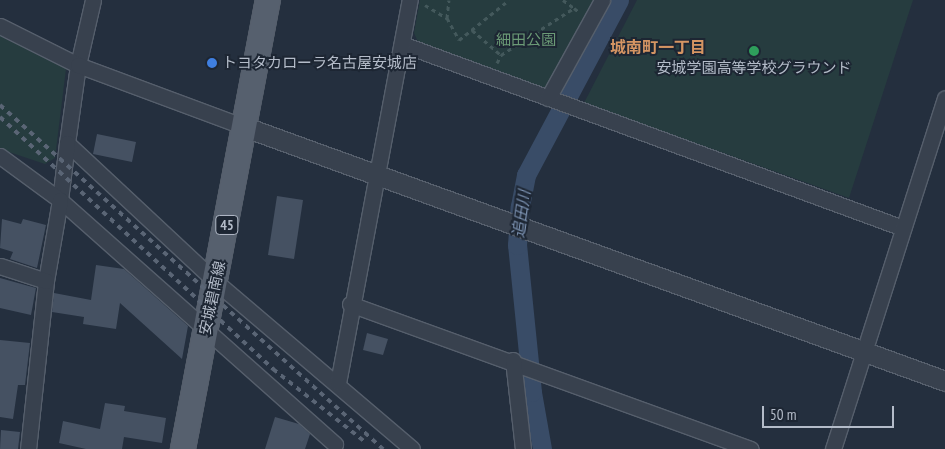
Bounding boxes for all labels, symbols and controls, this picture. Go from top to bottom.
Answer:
park label: 細田公園 [496,31,556,49]
district label: 城南町一丁目 [610,37,706,57]
marker: 安城学園高等学校グラウンド [748,45,760,57]
place label: トヨタカローラ名古屋安城店 [222,54,417,72]
marker: トヨタカローラ名古屋安城店 [206,57,218,69]
place label: 安城学園高等学校グラウンド [657,59,851,77]
water label: 追田川 [508,189,534,239]
road number: 45 [214,214,240,236]
street label: 安城碧南線 [195,259,229,337]
scale bar [765,396,898,428]
text: 50 m [770,405,796,424]

